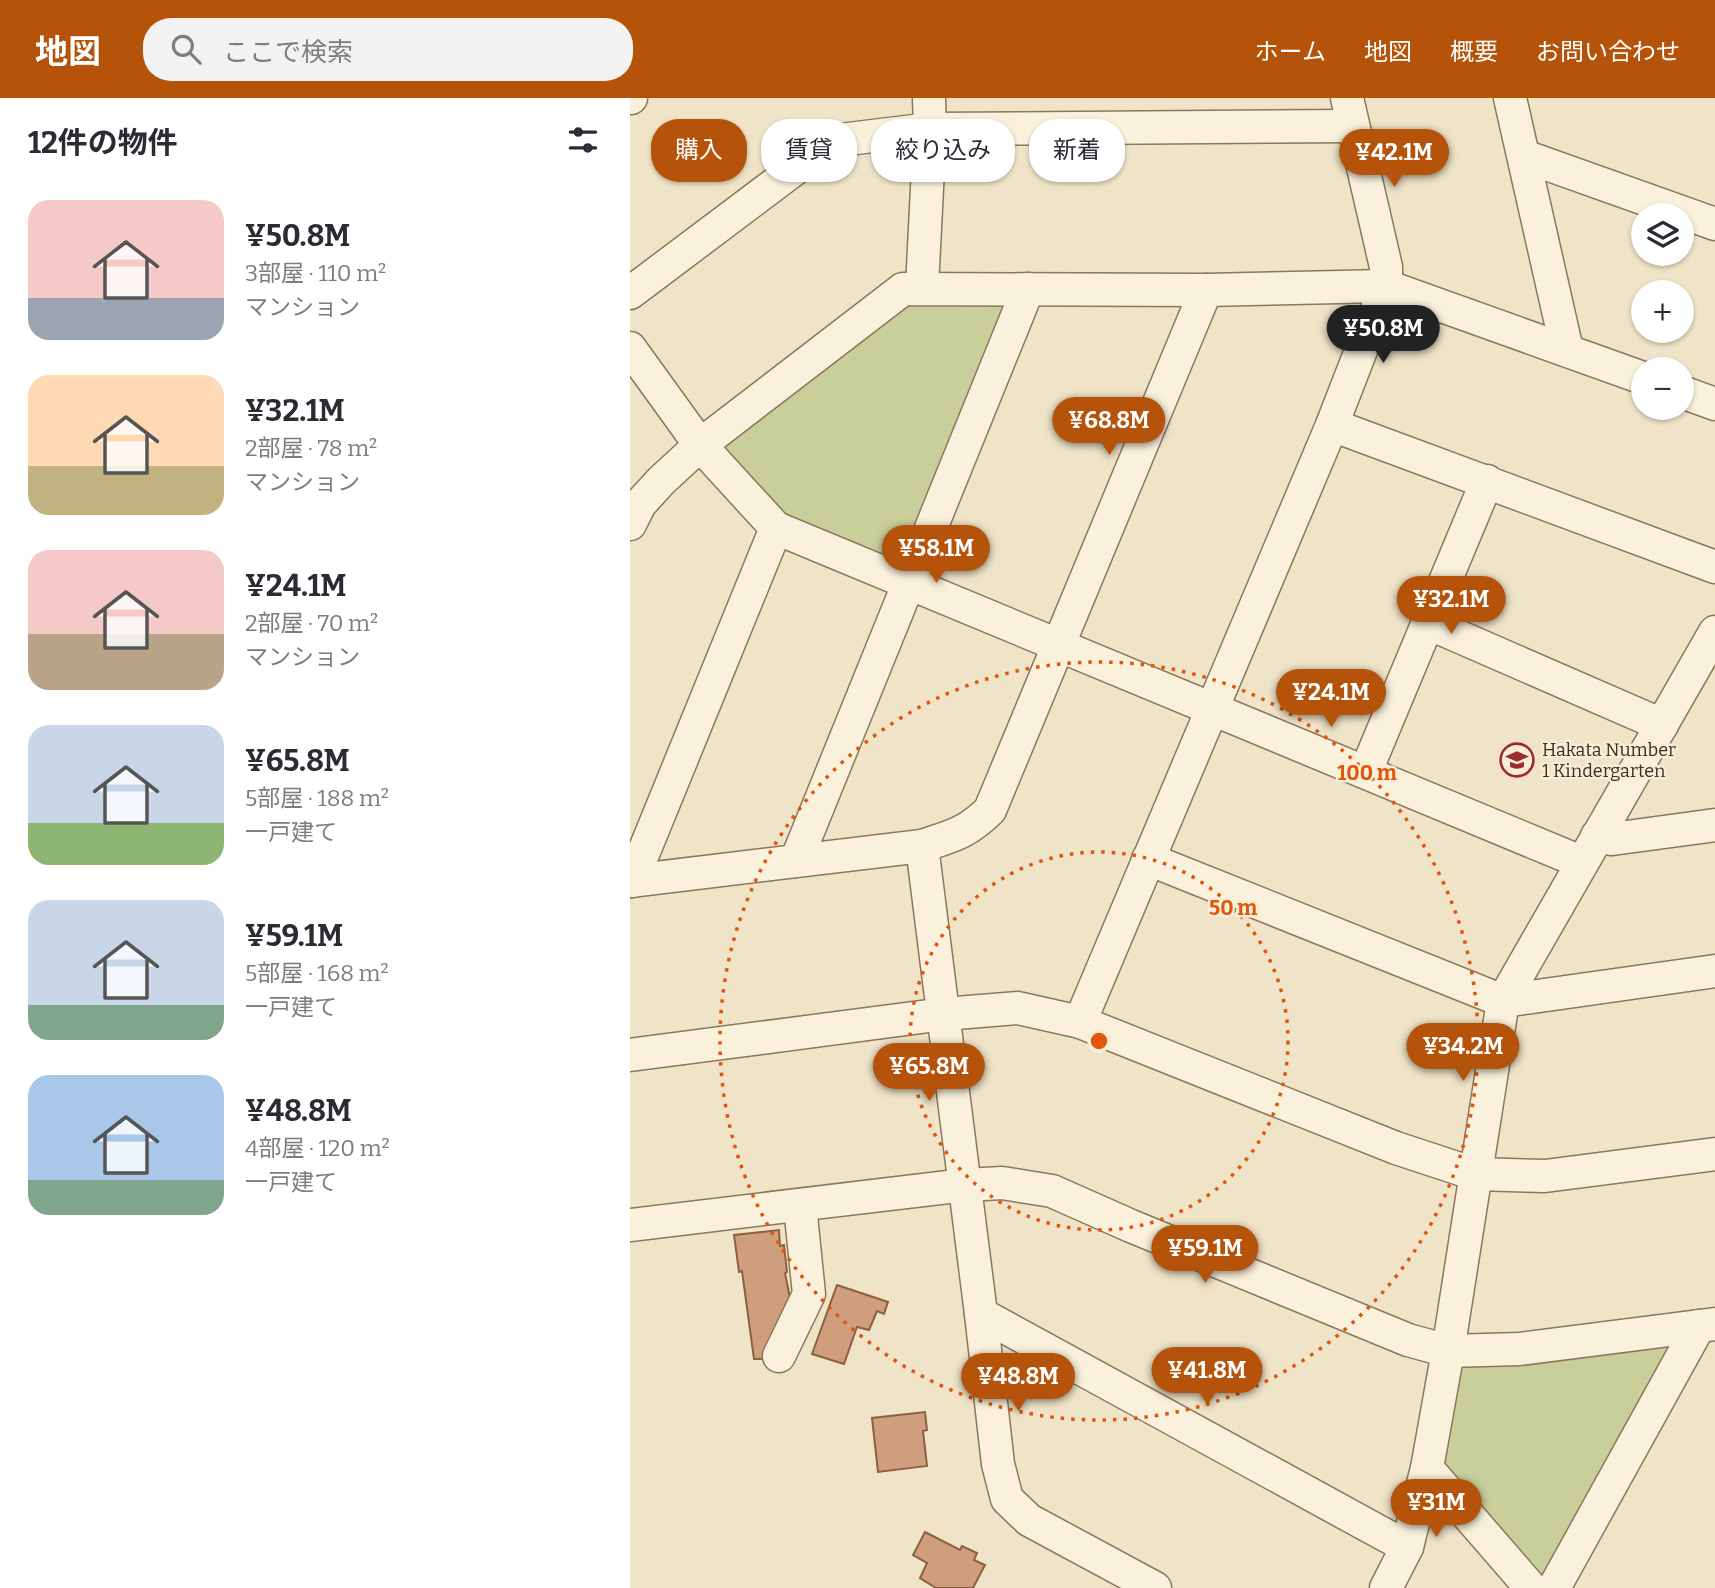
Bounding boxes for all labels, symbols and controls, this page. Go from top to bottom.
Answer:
search box [143,18,633,81]
icon: search [167,30,205,68]
text: 地図 [35,32,101,72]
text: ここで検索 [223,37,353,68]
text: ホーム [1255,38,1326,66]
text: 地図 [1364,38,1412,66]
text: 概要 [1450,38,1498,66]
text: お問い合わせ [1536,38,1680,66]
chip: 購入 [651,119,747,182]
chip: 賃貸 [761,119,857,182]
chip: 絞り込み [871,119,1015,182]
chip: 新着 [1029,119,1125,182]
icon: filters [564,121,602,159]
text: 12件の物件 [28,125,178,161]
pin: ¥42.1M [1337,130,1451,189]
text: ¥42.1M [1355,138,1433,166]
map controls [1631,203,1694,420]
button: layers [1631,203,1694,266]
text: ¥50.8M [245,218,350,254]
icon: home [84,228,168,312]
text: 3部屋 · 110 m² [245,259,386,287]
button: + [1631,280,1694,343]
text: マンション [245,293,360,321]
pin: ¥50.8M [1326,306,1440,365]
text: ¥50.8M [1343,314,1423,342]
button: − [1631,357,1694,420]
text: ¥32.1M [245,393,345,429]
pin: ¥68.8M [1052,398,1166,457]
icon: home [84,403,168,487]
text: ¥68.8M [1068,406,1150,434]
text: 2部屋 · 78 m² [245,434,377,462]
text: マンション [245,468,360,496]
pin: ¥58.1M [879,526,993,585]
text: ¥58.1M [898,534,974,562]
text: ¥24.1M [245,568,347,604]
pin: ¥32.1M [1394,576,1508,636]
icon: home [84,578,168,662]
text: ¥32.1M [1413,585,1489,613]
text: 2部屋 · 70 m² [245,609,378,637]
text: マンション [245,643,360,671]
pin: ¥24.1M [1274,670,1388,729]
text: ¥24.1M [1292,678,1370,706]
place label: Hakata Number 1 Kindergarten [1542,739,1676,782]
school or university icon: Hakata Number 1 Kindergarten [1498,741,1536,779]
text: ¥65.8M [245,743,350,779]
icon: home [84,753,168,837]
text: 100 m [1337,760,1397,786]
text: 5部屋 · 188 m² [245,784,389,812]
text: 一戸建て [245,818,337,846]
text: 50 m [1209,895,1257,921]
text: ¥59.1M [245,918,343,954]
icon: home [84,928,168,1012]
text: 5部屋 · 168 m² [245,959,389,987]
text: 一戸建て [245,993,337,1021]
pin: ¥34.2M [1406,1024,1520,1083]
centre of rings [1087,1029,1111,1053]
text: ¥34.2M [1422,1032,1504,1060]
pin: ¥65.8M [872,1044,986,1103]
text: ¥65.8M [889,1052,969,1080]
text: ¥48.8M [245,1093,352,1129]
icon: home [84,1103,168,1187]
text: 4部屋 · 120 m² [245,1134,390,1162]
text: 一戸建て [245,1168,337,1196]
pin: ¥59.1M [1148,1226,1262,1285]
text: ¥59.1M [1167,1234,1243,1262]
pin: ¥41.8M [1150,1348,1264,1407]
pin: ¥48.8M [961,1354,1075,1413]
text: ¥41.8M [1168,1356,1246,1384]
text: ¥48.8M [977,1362,1059,1390]
pin: ¥31M [1395,1480,1477,1539]
text: ¥31M [1407,1488,1465,1516]

